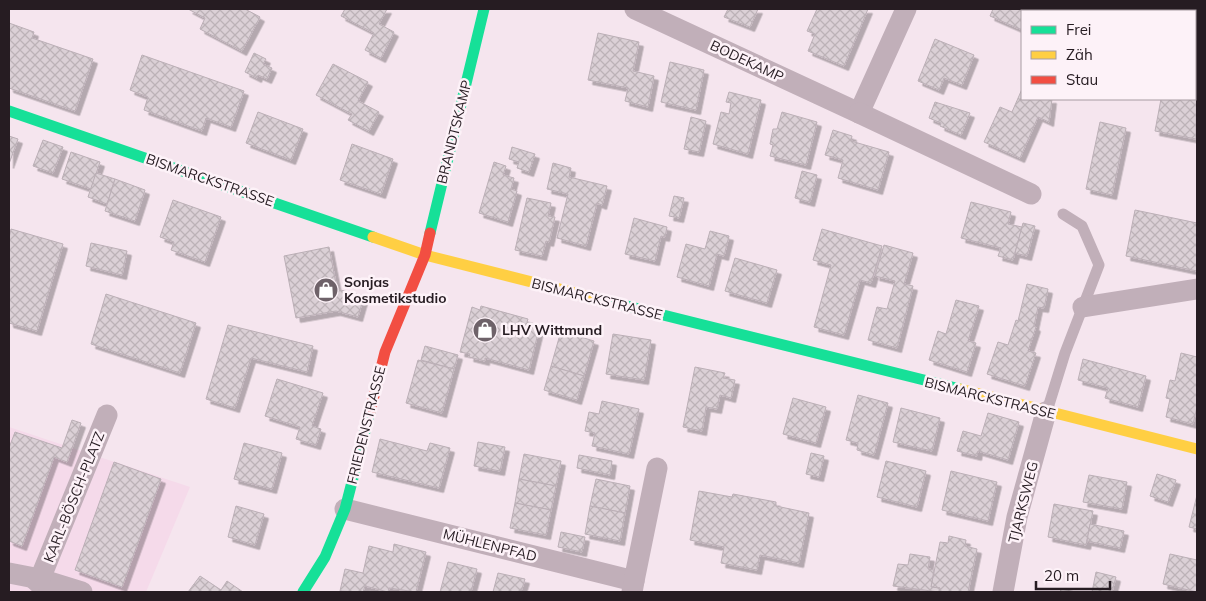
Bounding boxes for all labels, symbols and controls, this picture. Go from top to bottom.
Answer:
legend [1021,10,1196,100]
text: Frei [1066,20,1091,39]
street label: BODEKAMP [707,36,787,86]
text: Zäh [1066,45,1093,64]
text: Stau [1066,70,1098,89]
street label: BRANDTSKAMP [432,78,476,186]
street label: BISMARCKSTRASSE [144,150,276,210]
place label: Sonjas Kosmetikstudio [344,273,446,307]
street label: BISMARCKSTRASSE [530,274,664,324]
shop icon: Sonjas Kosmetikstudio [313,277,339,303]
shop icon: LHV Wittmund [472,317,498,343]
place label: LHV Wittmund [502,321,602,339]
street label: FRIEDENSTRASSE [343,364,389,486]
street label: BISMARCKSTRASSE [923,373,1057,423]
street label: KARL-BÖSCH-PLATZ [40,429,108,565]
street label: TJARKSWEG [1004,459,1042,545]
street label: MÜHLENPFAD [441,525,539,565]
scale bar [1036,558,1110,590]
text: 20 m [1044,566,1079,585]

